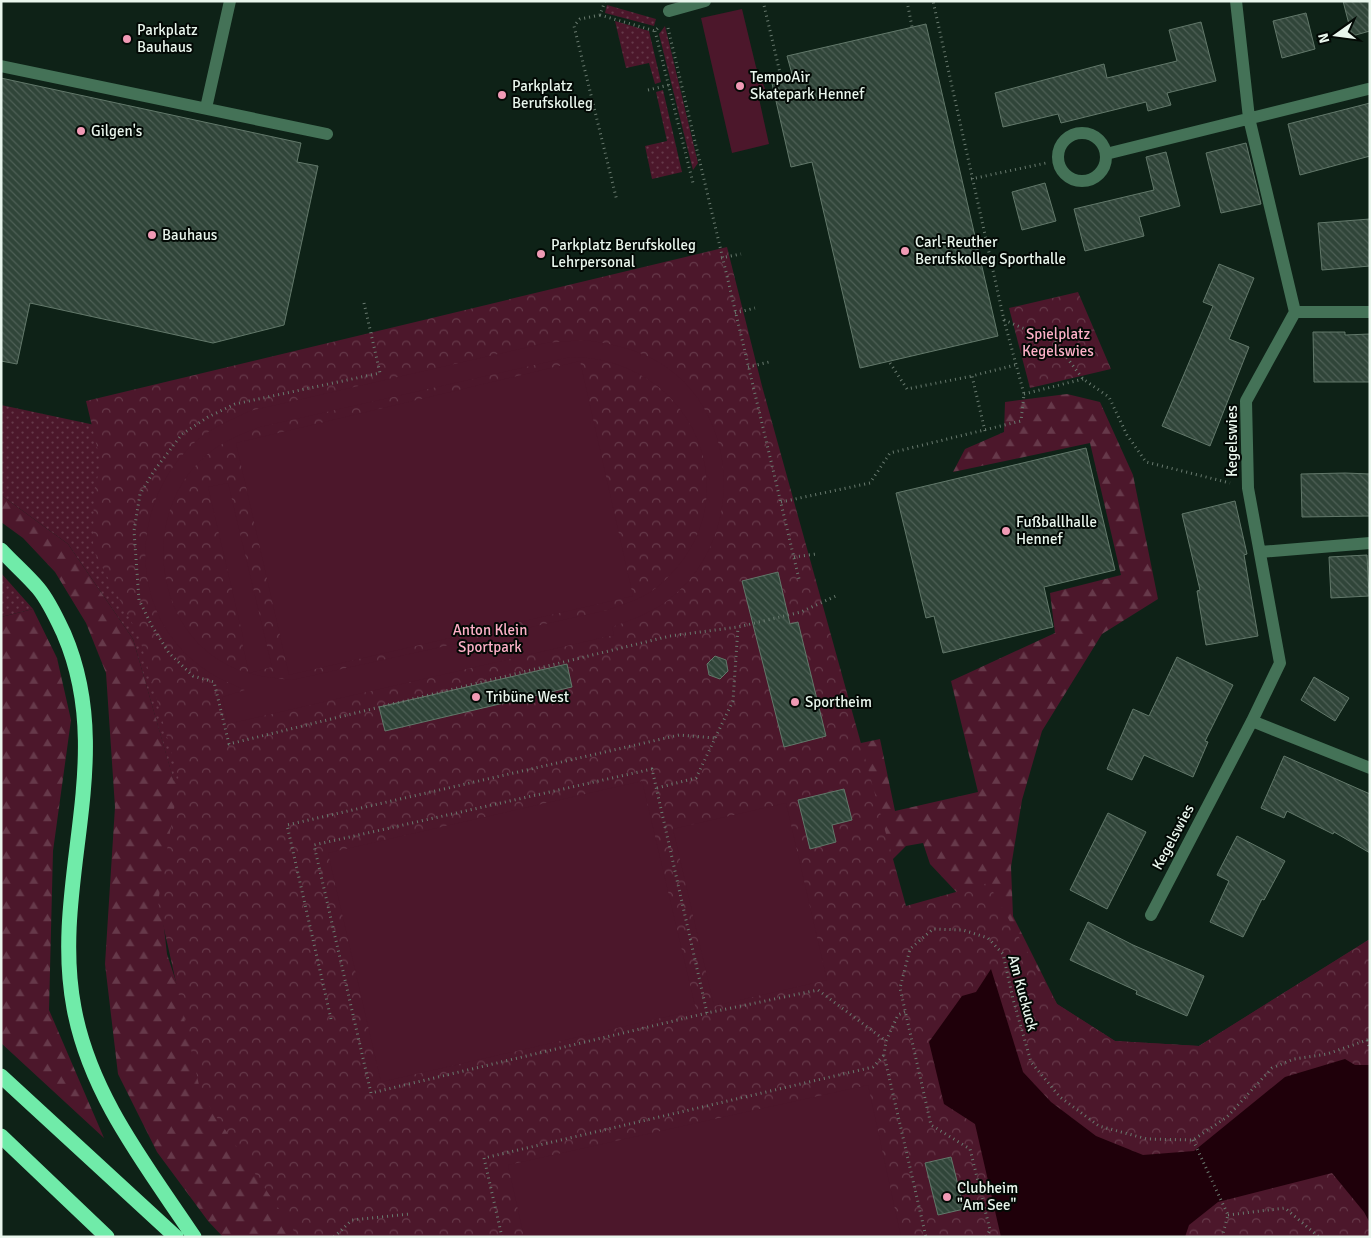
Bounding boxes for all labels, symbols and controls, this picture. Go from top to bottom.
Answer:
north arrow [1311,10,1361,60]
place label: Parkplatz Bauhaus [137,21,198,56]
text: N [1314,31,1333,45]
marker: Parkplatz Bauhaus [121,33,133,45]
place label: TempoAir Skatepark Hennef [750,68,865,103]
place label: Parkplatz Berufskolleg [512,77,593,112]
marker: TempoAir Skatepark Hennef [734,80,746,92]
marker: Parkplatz Berufskolleg [496,89,508,101]
place label: Gilgen's [91,122,143,140]
marker: Gilgen's [75,125,87,137]
place label: Bauhaus [162,226,218,244]
marker: Bauhaus [146,229,158,241]
place label: Carl-Reuther Berufskolleg Sporthalle [915,233,1066,268]
place label: Parkplatz Berufskolleg Lehrpersonal [551,236,696,271]
marker: Carl-Reuther Berufskolleg Sporthalle [899,245,911,257]
marker: Parkplatz Berufskolleg Lehrpersonal [535,248,547,260]
park label: Spielplatz Kegelswies [1022,325,1094,360]
street label: Kegelswies [1223,405,1241,477]
place label: Fußballhalle Hennef [1016,513,1097,548]
marker: Fußballhalle Hennef [1000,525,1012,537]
park label: Anton Klein Sportpark [453,621,527,656]
place label: Tribüne West [486,688,569,706]
marker: Tribüne West [470,691,482,703]
place label: Sportheim [805,693,872,711]
marker: Sportheim [789,696,801,708]
street label: Kegelswies [1148,801,1198,873]
street label: Am Kuckuck [1004,953,1042,1034]
place label: Clubheim "Am See" [957,1179,1018,1214]
marker: Clubheim "Am See" [941,1191,953,1203]

